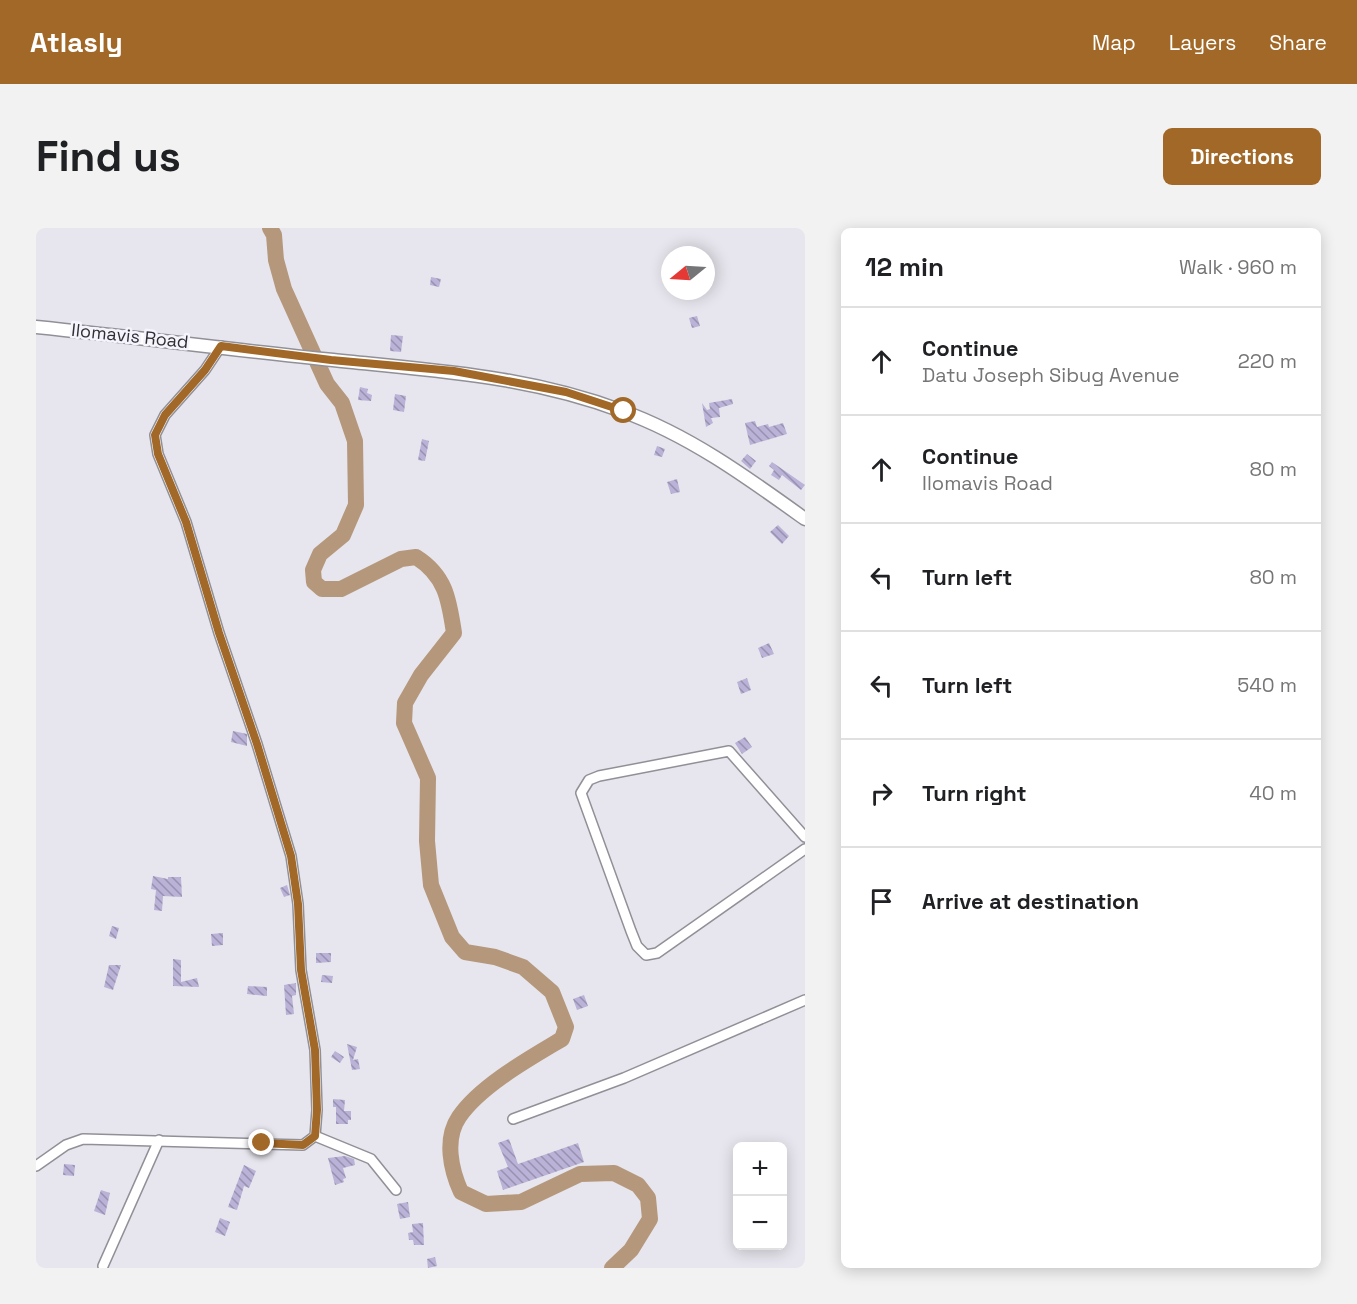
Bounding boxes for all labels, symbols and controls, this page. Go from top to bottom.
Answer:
text: Atlasly [30,24,123,60]
text: Map [1092,29,1136,56]
text: Layers [1169,29,1236,56]
text: Share [1269,29,1327,56]
button: Directions [1163,128,1321,185]
text: Find us [36,130,181,183]
north arrow [661,246,715,300]
text: 12 min [865,250,944,284]
text: Walk · 960 m [1179,254,1297,280]
street label: Ilomavis Road [70,318,190,353]
text: Continue [922,334,1018,362]
icon: ahead [865,345,898,378]
text: 220 m [1238,348,1297,374]
text: Datu Joseph Sibug Avenue [922,362,1180,388]
route start [610,397,636,423]
text: Continue [922,442,1018,470]
icon: ahead [865,453,898,486]
text: 80 m [1249,456,1297,482]
text: Ilomavis Road [922,470,1053,496]
icon: left [865,561,898,594]
text: Turn left [922,563,1012,591]
text: 80 m [1249,564,1297,590]
icon: left [865,669,898,702]
text: Turn left [922,671,1012,699]
text: 540 m [1237,672,1297,698]
icon: right [865,777,898,810]
text: Turn right [922,779,1027,807]
text: 40 m [1249,780,1297,806]
icon: arrive [865,885,898,918]
text: Arrive at destination [922,887,1139,915]
route end [248,1129,274,1155]
map controls [733,1142,787,1250]
button: + [733,1142,787,1196]
button: − [733,1196,787,1250]

